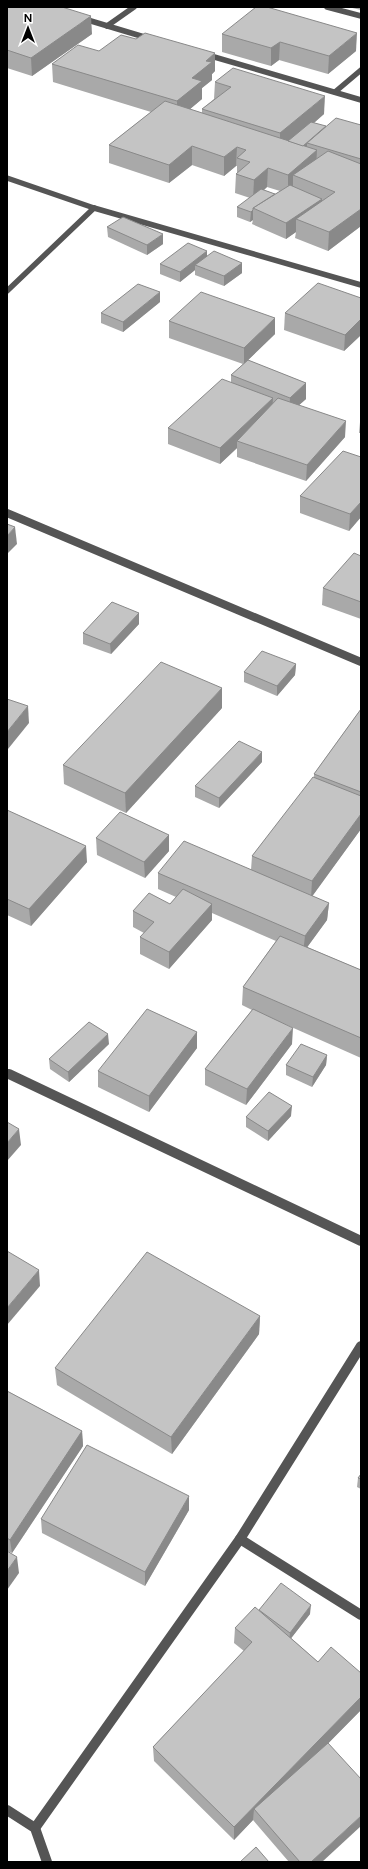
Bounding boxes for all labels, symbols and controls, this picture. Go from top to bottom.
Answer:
north arrow [8,8,48,48]
text: N [24,12,32,25]

